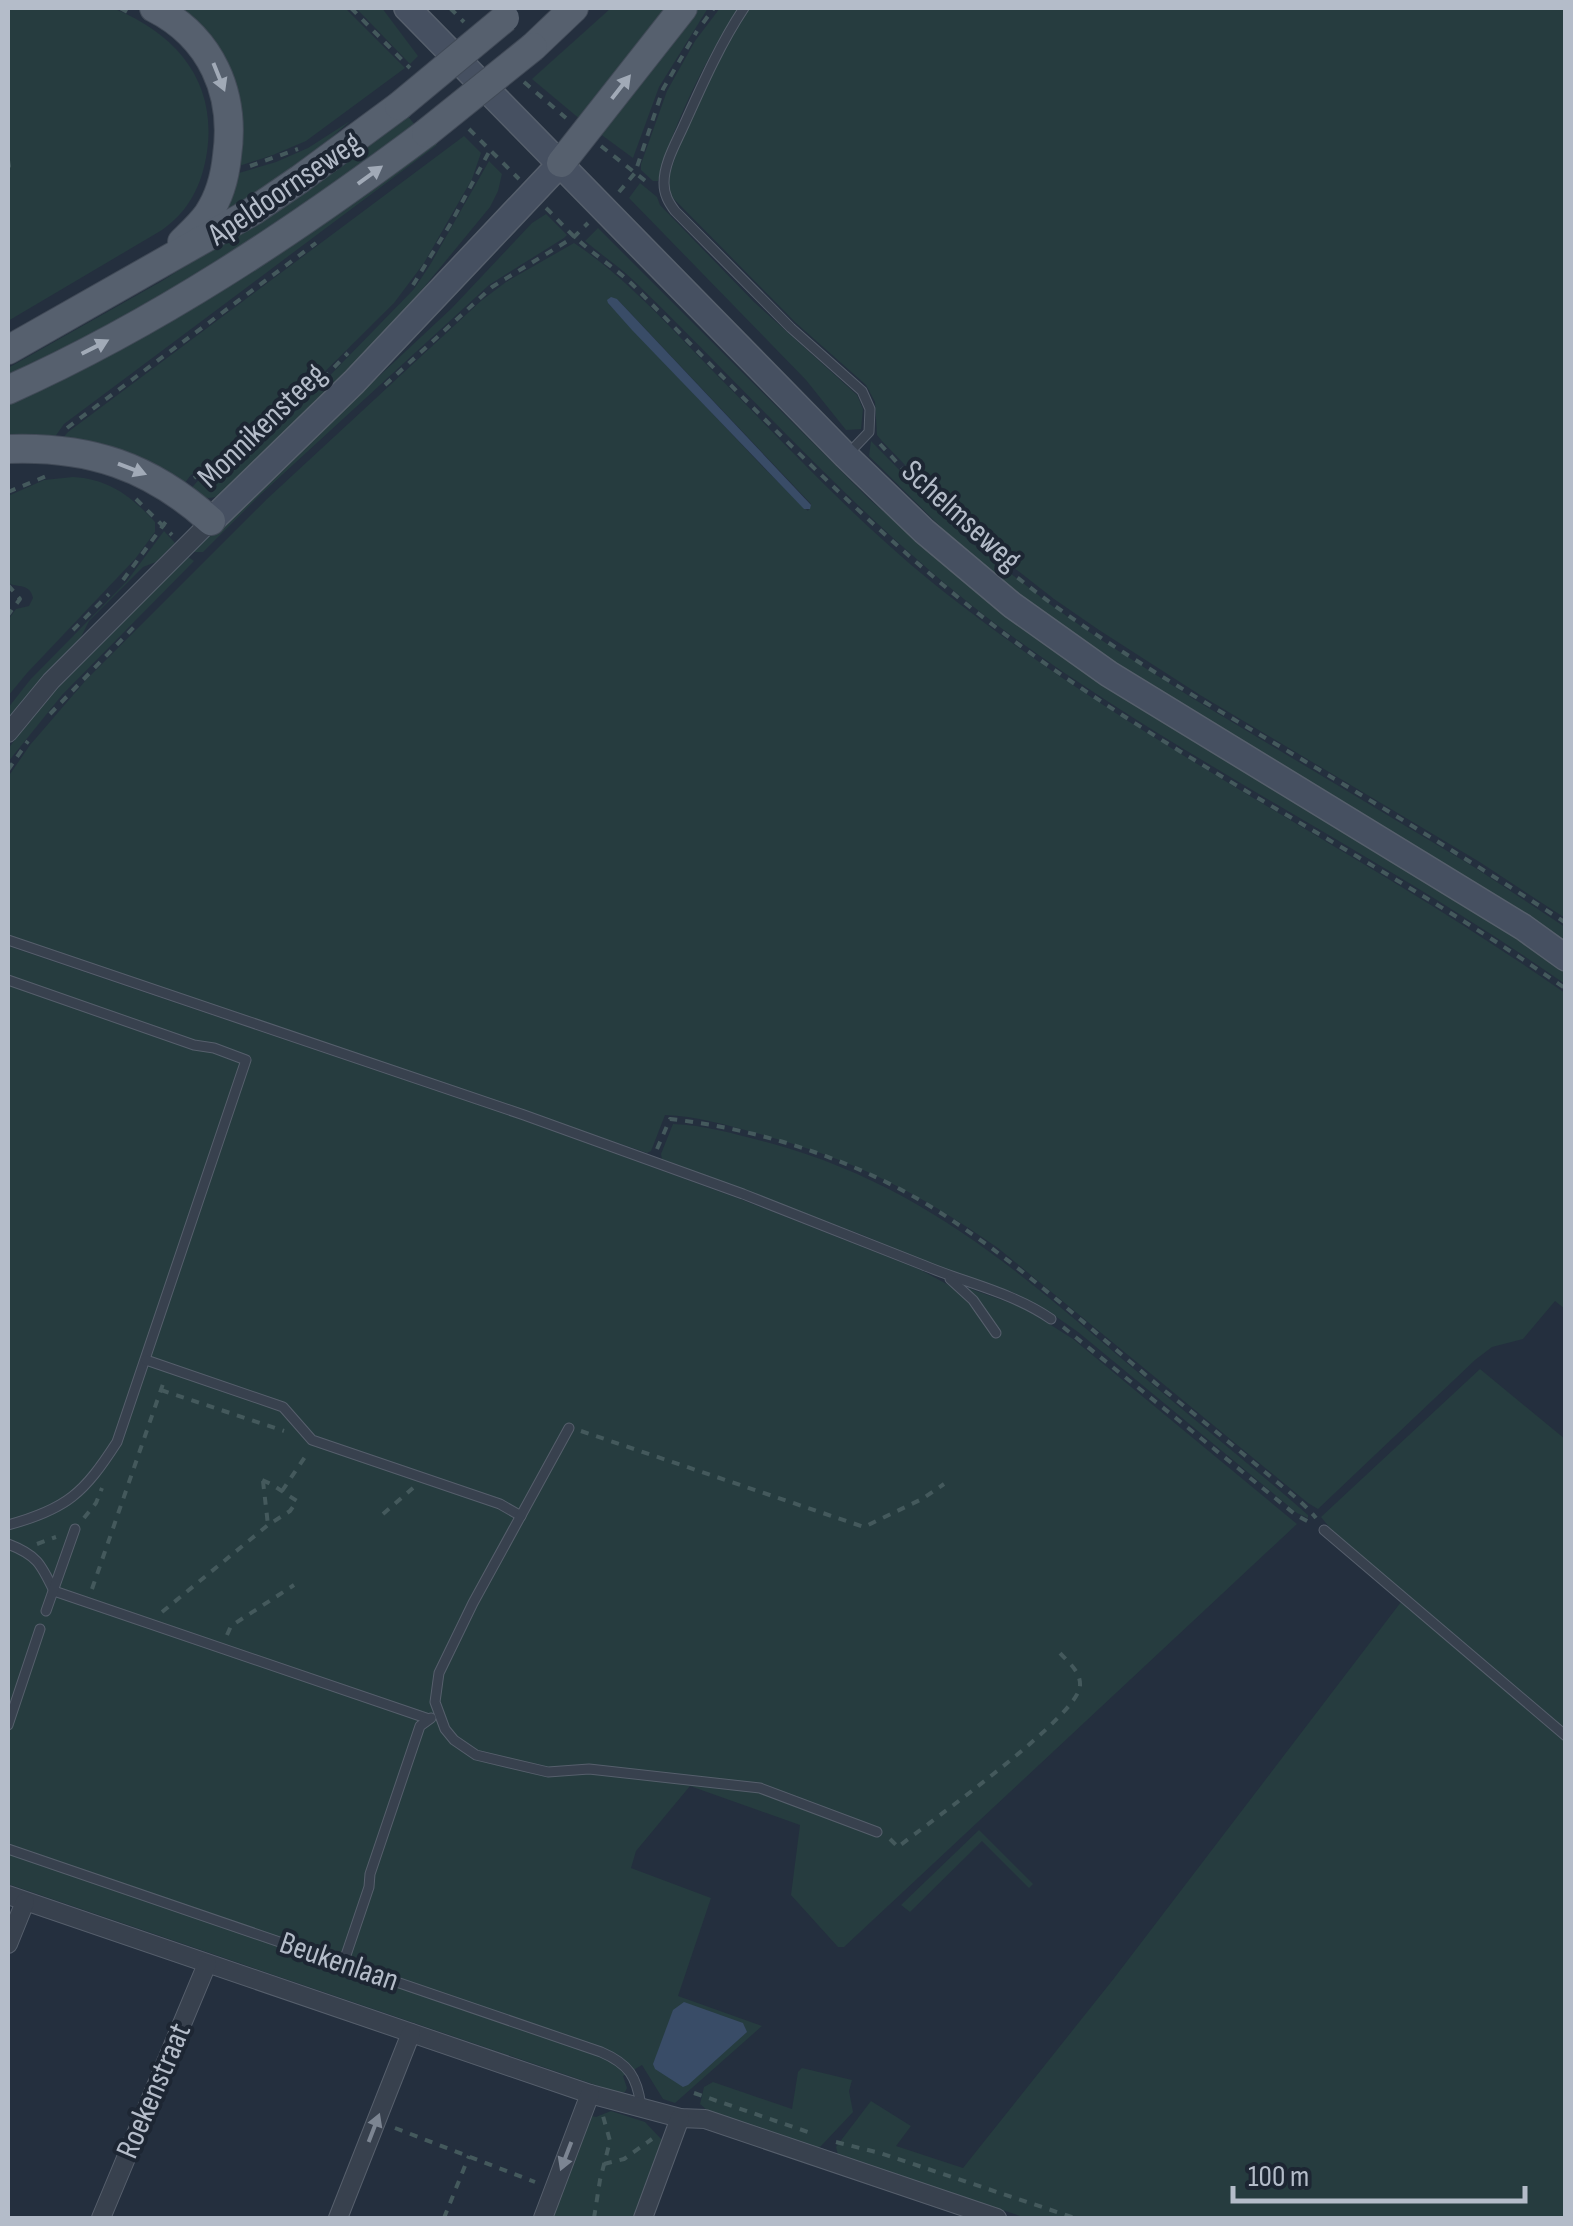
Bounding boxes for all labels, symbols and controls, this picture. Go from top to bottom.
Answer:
one-way arrow [211,62,227,92]
one-way arrow [610,74,631,99]
street label: Apeldoornseweg [200,123,369,255]
one-way arrow [357,165,383,185]
one-way arrow [81,339,110,356]
street label: Monnikensteeg [190,355,334,497]
street label: Schelmseweg [893,452,1029,580]
one-way arrow [117,462,147,478]
street label: Beukenlaan [274,1924,404,2000]
street label: Roekenstraat [108,2017,200,2165]
one-way arrow [366,2112,382,2142]
scale bar [1233,2141,1526,2203]
one-way arrow [558,2142,574,2172]
text: 100 m [1248,2159,1309,2195]

